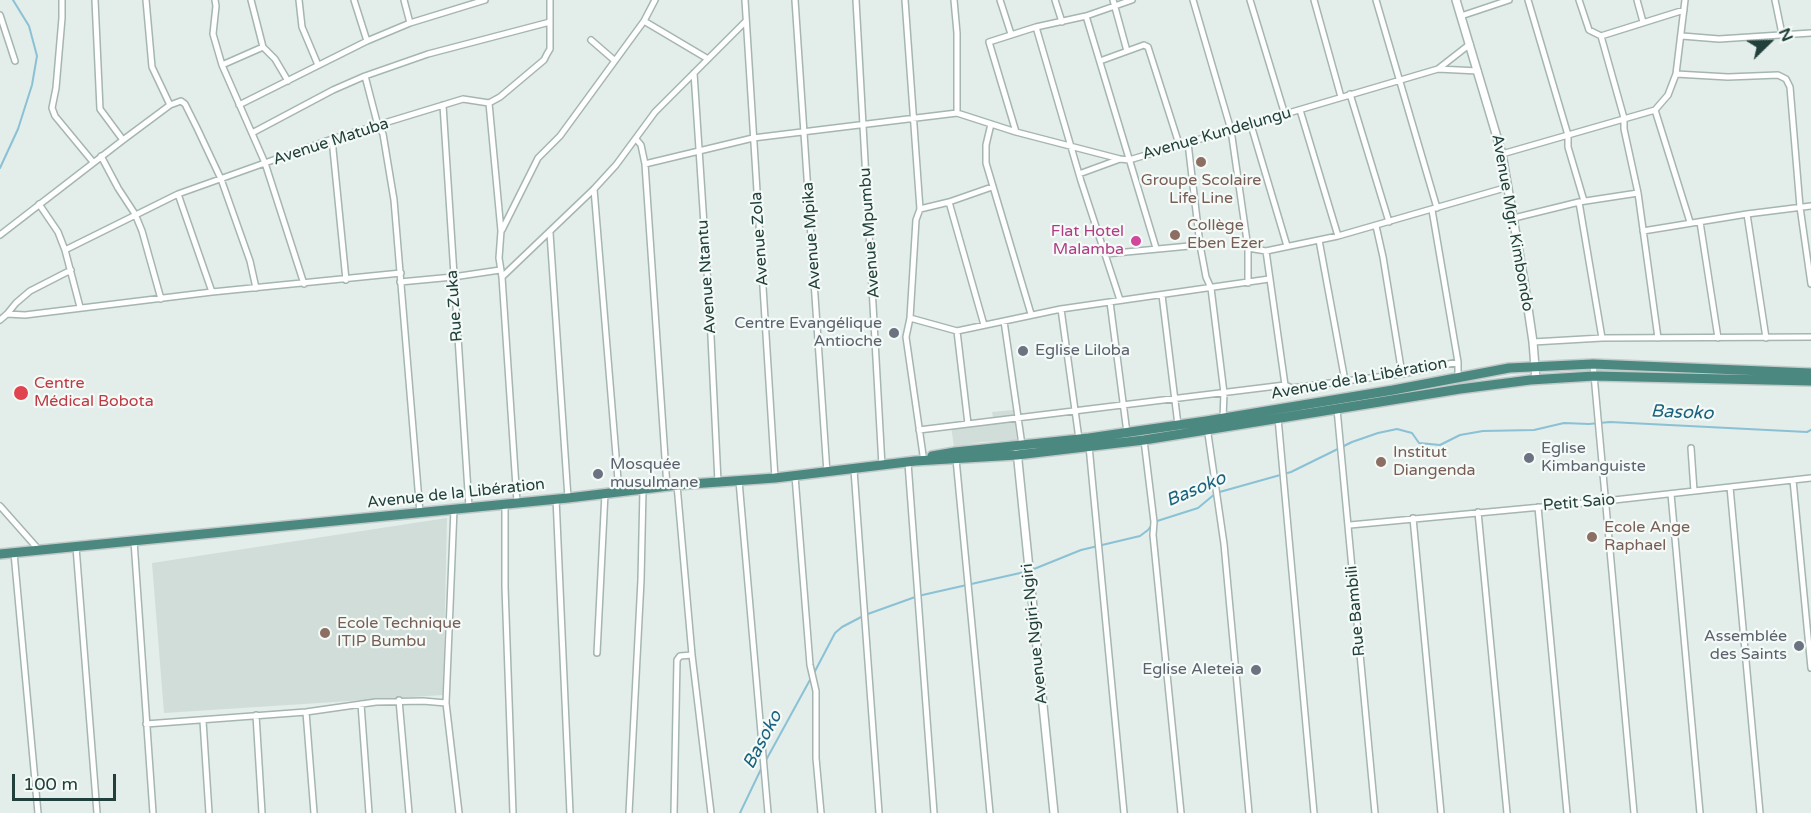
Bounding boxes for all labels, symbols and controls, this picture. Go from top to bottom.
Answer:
north arrow [1739,12,1799,72]
text: N [1774,25,1797,45]
street label: Avenue Kundelungu [1140,104,1294,164]
street label: Avenue Matuba [271,114,391,170]
street label: Avenue Mgr. Kimbondo [1487,133,1537,313]
marker: Groupe Scolaire Life Line [1194,155,1208,169]
street label: Avenue Mpumbu [856,167,884,299]
place label: Groupe Scolaire Life Line [1141,171,1261,209]
street label: Avenue Mpika [799,181,825,291]
street label: Avenue Zola [747,191,773,287]
place label: Collège Eben Ezer [1187,216,1264,254]
street label: Avenue Ntantu [693,219,721,335]
place label: Flat Hotel Malamba [1051,222,1124,260]
marker: Collège Eben Ezer [1168,228,1182,242]
marker: Flat Hotel Malamba [1129,234,1143,248]
street label: Rue Zuka [443,269,467,343]
place label: Centre Evangélique Antioche [734,314,882,352]
marker: Centre Evangélique Antioche [887,326,901,340]
place label: Eglise Liloba [1035,341,1130,361]
marker: Eglise Liloba [1016,344,1030,358]
street label: Avenue de la Libération [1269,354,1449,404]
place label: Centre Médical Bobota [34,374,154,412]
marker: Centre Médical Bobota [12,384,30,402]
water label: Basoko [1650,401,1714,425]
place label: Eglise Kimbanguiste [1541,439,1646,477]
place label: Institut Diangenda [1393,443,1476,481]
marker: Eglise Kimbanguiste [1522,451,1536,465]
place label: Mosquée musulmane [610,455,698,493]
marker: Institut Diangenda [1374,455,1388,469]
marker: Mosquée musulmane [591,467,605,481]
water label: Basoko [1163,468,1229,512]
street label: Avenue de la Libération [366,475,546,513]
street label: Petit Saio [1542,490,1616,516]
place label: Ecole Ange Raphael [1604,518,1690,556]
marker: Ecole Ange Raphael [1585,530,1599,544]
street label: Avenue Ngiri-Ngiri [1018,563,1052,705]
street label: Rue Bambili [1342,565,1370,657]
place label: Ecole Technique ITIP Bumbu [337,614,461,652]
marker: Ecole Technique ITIP Bumbu [318,626,332,640]
place label: Assemblée des Saints [1704,627,1787,665]
marker: Assemblée des Saints [1792,639,1806,653]
place label: Eglise Aleteia [1142,660,1244,680]
marker: Eglise Aleteia [1249,663,1263,677]
water label: Basoko [739,707,787,773]
scale bar [15,762,118,800]
text: 100 m [23,773,78,795]

